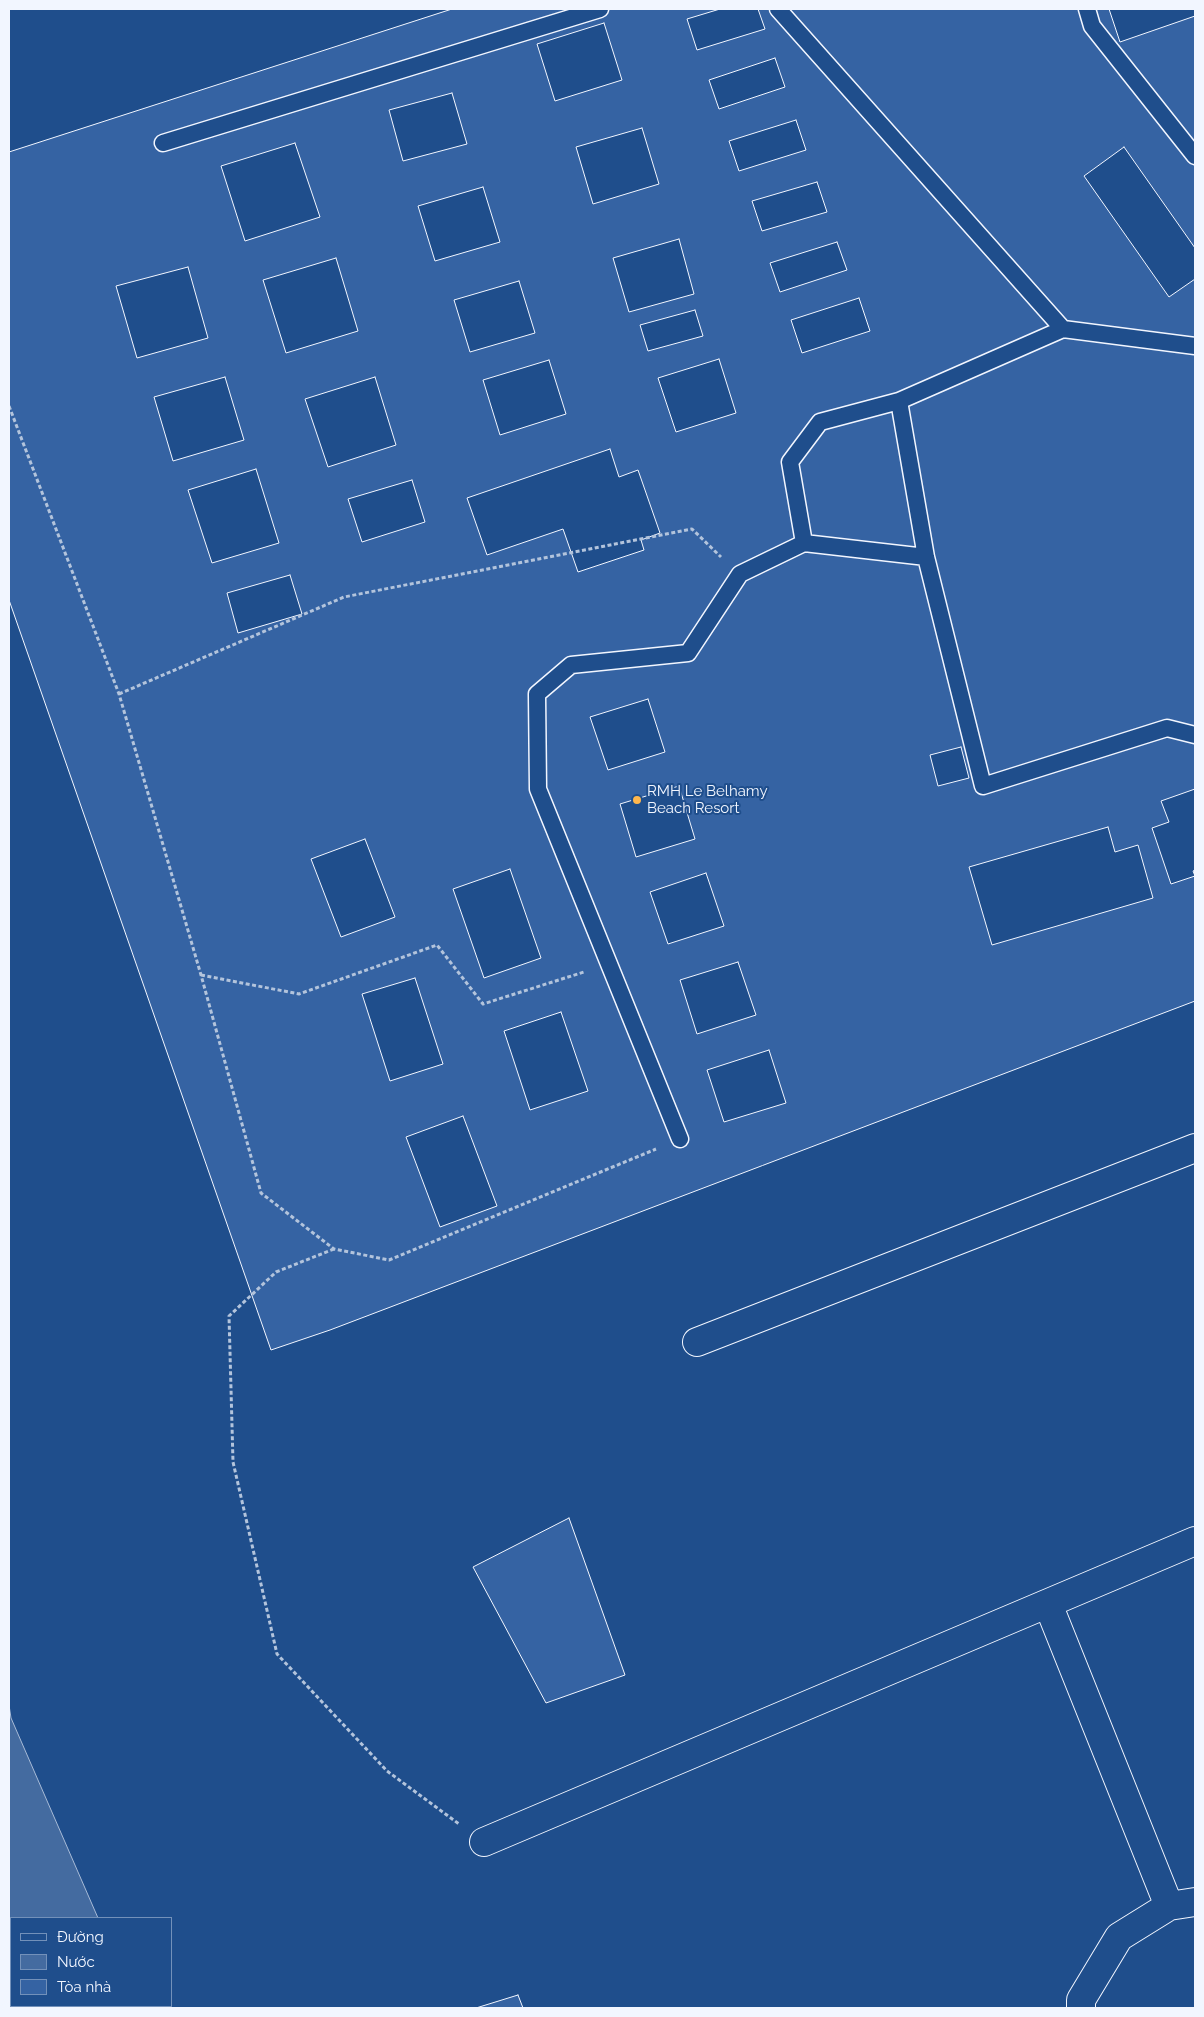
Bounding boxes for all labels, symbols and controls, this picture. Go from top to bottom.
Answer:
place label: RMH Le Belhamy Beach Resort [647,782,768,817]
marker: RMH Le Belhamy Beach Resort [631,794,643,806]
legend [10,1917,172,2007]
text: Đường [57,1928,104,1946]
text: Nước [57,1953,95,1971]
text: Tòa nhà [57,1978,111,1996]

